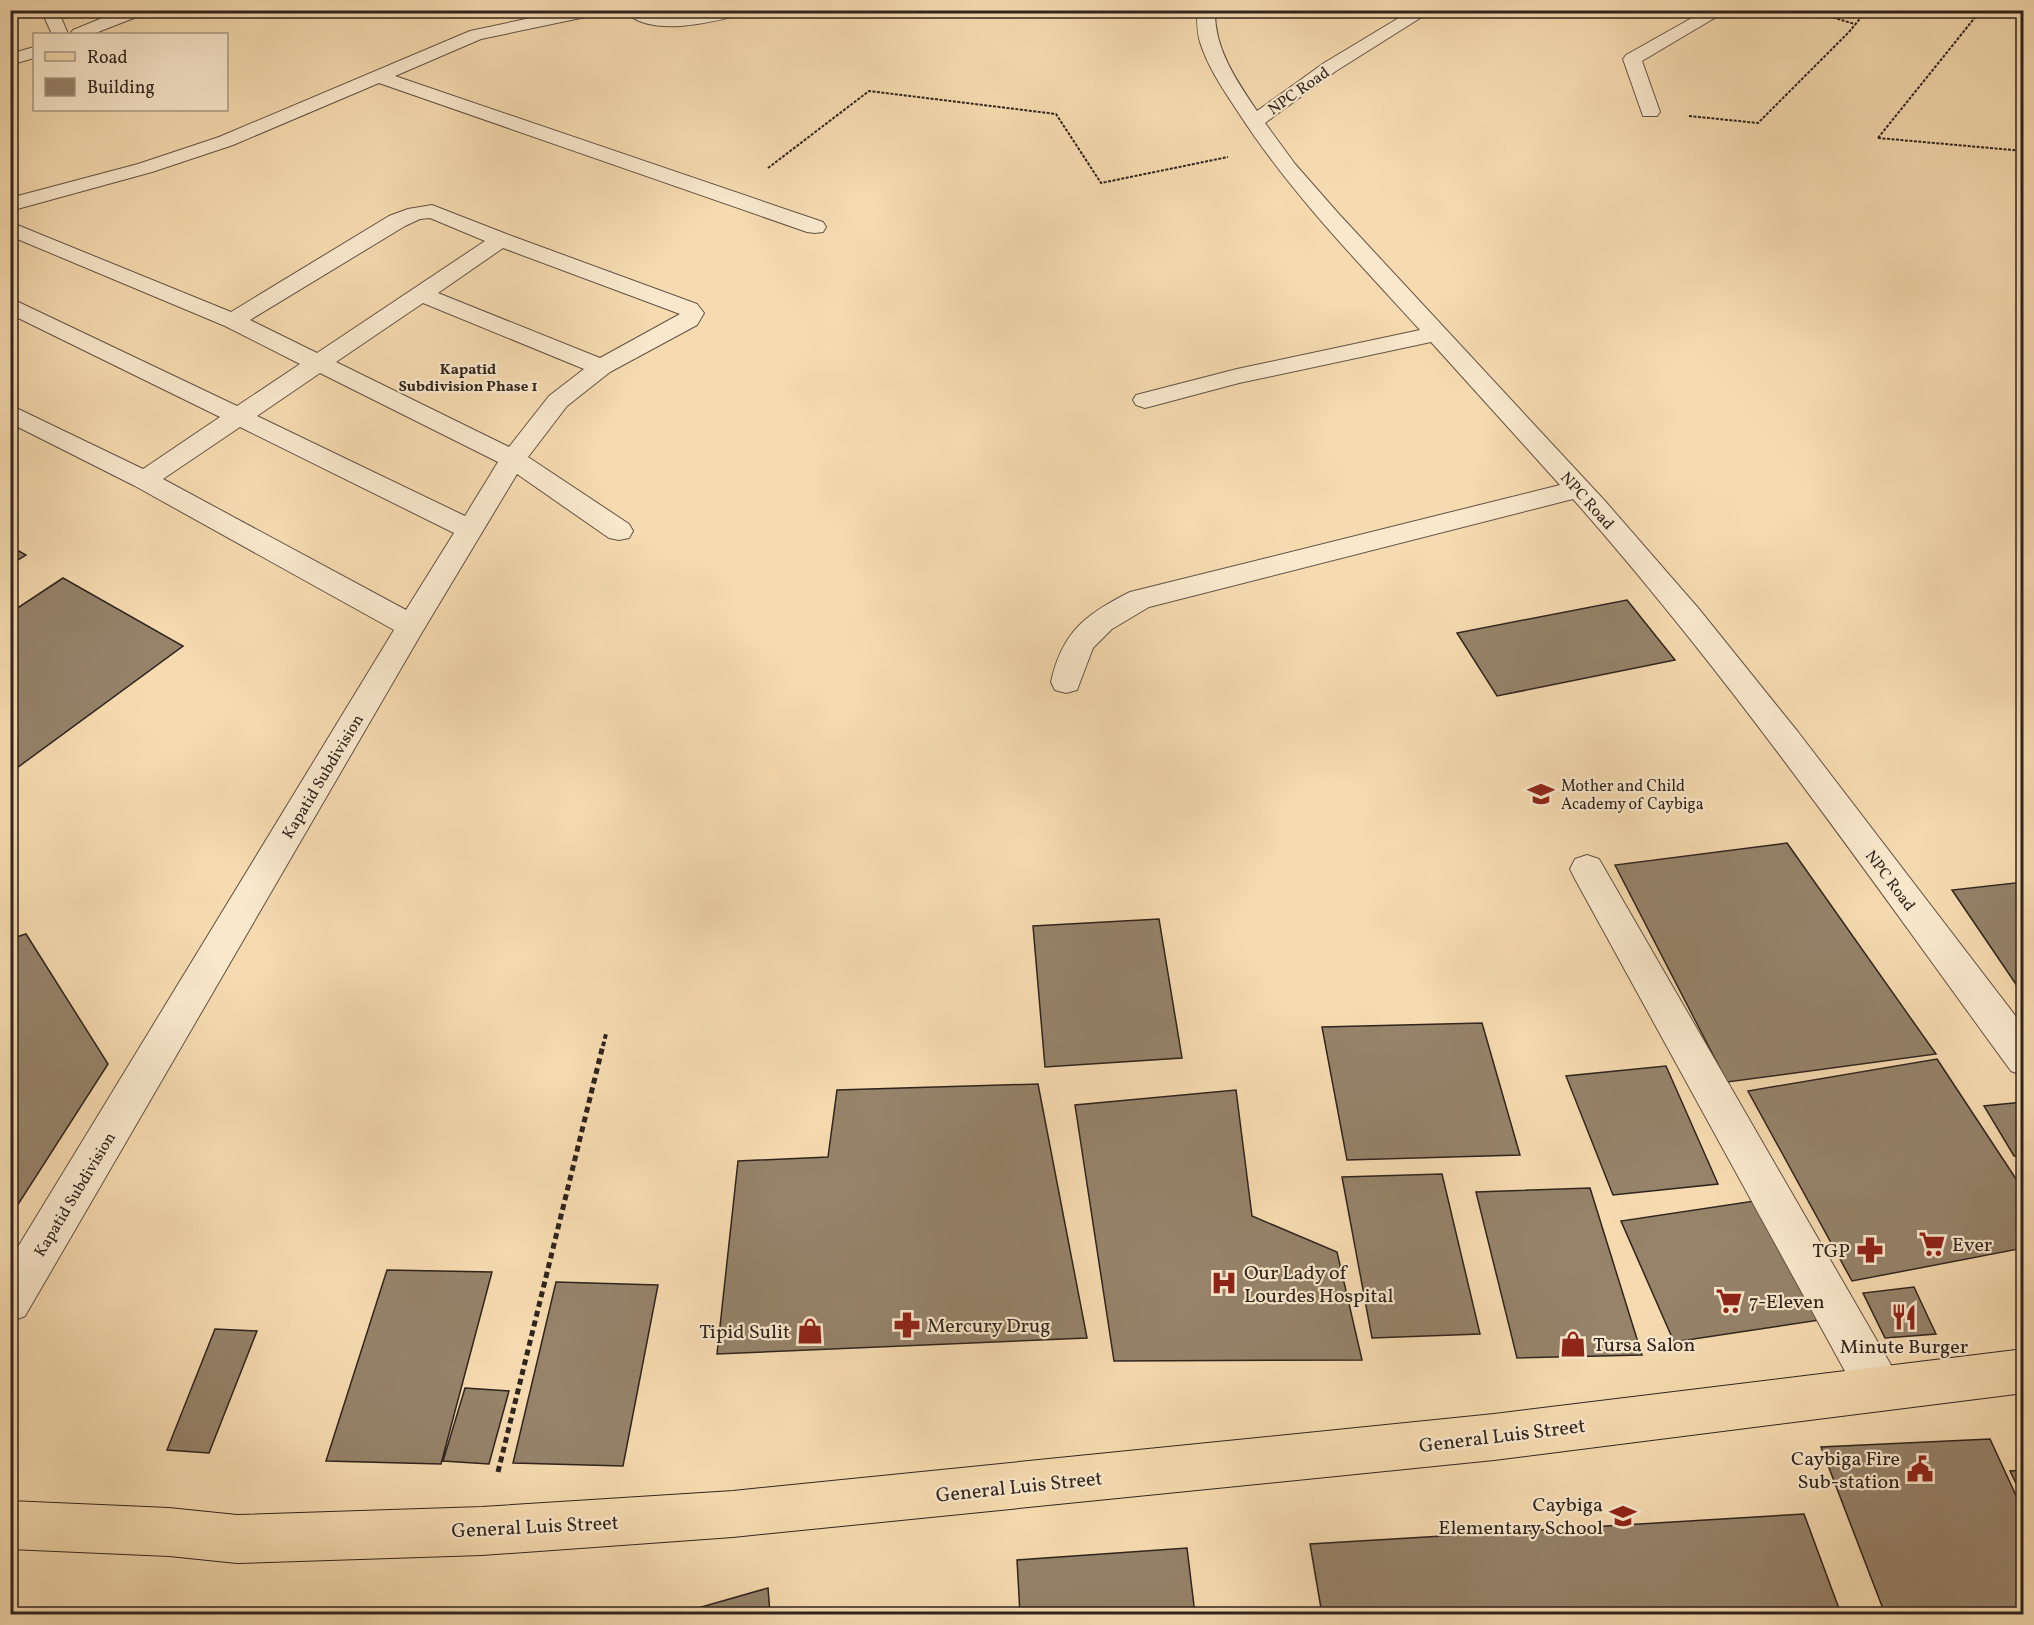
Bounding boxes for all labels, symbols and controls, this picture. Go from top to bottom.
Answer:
legend [33,33,228,111]
text: Road [87,46,128,71]
street label: NPC Road [1264,62,1335,121]
text: Building [87,76,155,101]
district label: Kapatid Subdivision Phase 1 [398,360,538,398]
street label: NPC Road [1555,468,1618,535]
street label: Kapatid Subdivision [278,711,370,843]
place label: Mother and Child Academy of Caybiga [1561,776,1704,816]
school or university icon: Mother and Child Academy of Caybiga [1526,779,1556,809]
street label: NPC Road [1859,846,1920,916]
street label: Kapatid Subdivision [30,1129,122,1261]
supermarket icon: Ever [1917,1229,1947,1259]
place label: Ever [1952,1232,1992,1260]
pharmacy icon: TGP [1855,1235,1885,1265]
place label: TGP [1812,1238,1850,1266]
place label: Our Lady of Lourdes Hospital [1244,1260,1394,1311]
hospital icon: Our Lady of Lourdes Hospital [1209,1268,1239,1298]
supermarket icon: 7-Eleven [1714,1286,1744,1316]
place label: 7-Eleven [1749,1289,1825,1317]
restaurant icon: Minute Burger [1889,1302,1919,1332]
pharmacy icon: Mercury Drug [892,1310,922,1340]
place label: Mercury Drug [927,1313,1050,1341]
shop icon: Tipid Sulit [795,1316,825,1346]
place label: Tipid Sulit [699,1319,790,1347]
shop icon: Tursa Salon [1558,1329,1588,1359]
place label: Tursa Salon [1593,1332,1695,1360]
place label: Minute Burger [1840,1334,1968,1362]
street label: General Luis Street [1417,1413,1587,1461]
place label: Caybiga Fire Sub-station [1791,1446,1900,1497]
public building icon: Caybiga Fire Sub-station [1905,1454,1935,1484]
street label: General Luis Street [935,1465,1104,1511]
place label: Caybiga Elementary School [1438,1492,1603,1543]
school or university icon: Caybiga Elementary School [1608,1501,1638,1531]
street label: General Luis Street [451,1510,619,1546]

